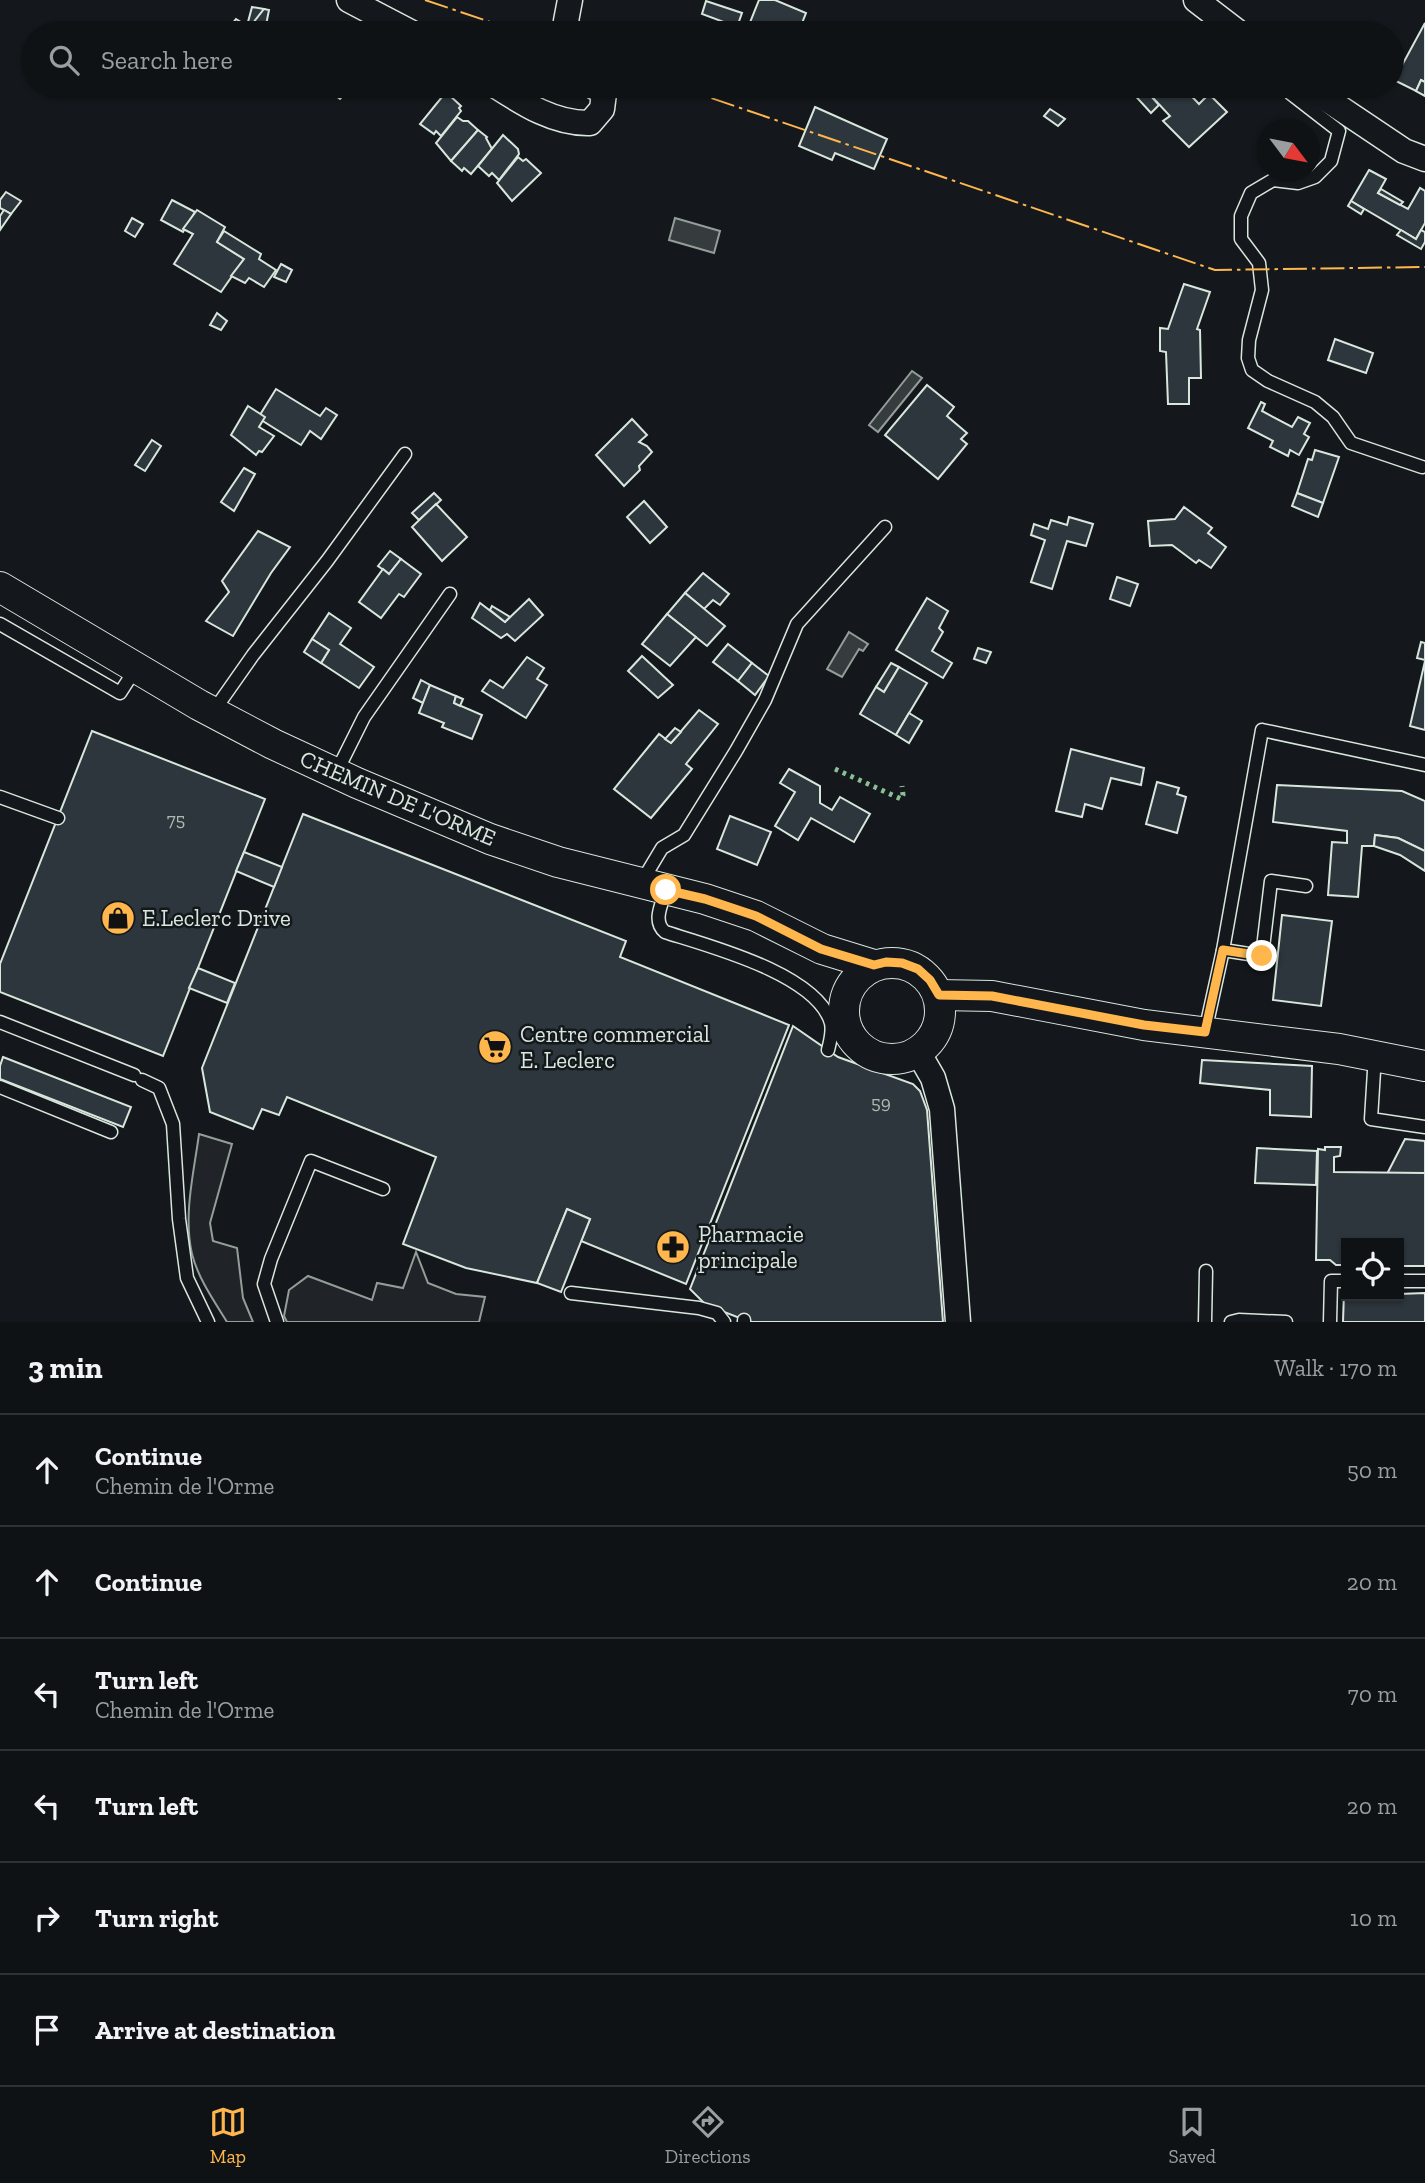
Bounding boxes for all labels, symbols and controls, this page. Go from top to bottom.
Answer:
search box [21,21,1404,98]
icon: search [45,41,83,79]
text: Search here [101,44,233,76]
north arrow [1257,119,1320,182]
street label: CHEMIN DE L'ORME [296,744,500,852]
house number: 75 [167,808,185,831]
route start [650,874,681,905]
shop icon: E.Leclerc Drive [99,899,137,937]
place label: E.Leclerc Drive [142,904,291,932]
route end [1246,940,1277,971]
place label: Centre commercial E. Leclerc [520,1020,710,1074]
supermarket icon: Centre commercial E. Leclerc [476,1028,514,1066]
house number: 59 [871,1091,891,1114]
place label: Pharmacie principale [698,1220,804,1274]
pharmacy icon: Pharmacie principale [654,1228,692,1266]
map controls [1341,1238,1404,1301]
button: locate [1341,1238,1404,1301]
text: 3 min [28,1350,103,1386]
text: Walk · 170 m [1274,1354,1397,1382]
text: Continue [95,1440,202,1472]
icon: ahead [28,1451,66,1489]
text: 50 m [1347,1456,1397,1484]
text: Chemin de l'Orme [95,1472,274,1500]
icon: ahead [28,1563,66,1601]
text: Continue [95,1566,202,1598]
text: 20 m [1347,1568,1397,1596]
text: Turn left [95,1664,198,1696]
icon: left [28,1675,66,1713]
text: 70 m [1348,1680,1397,1708]
text: Chemin de l'Orme [95,1696,274,1724]
icon: left [28,1787,66,1825]
text: Turn left [95,1790,198,1822]
text: 20 m [1347,1792,1397,1820]
icon: right [28,1899,66,1937]
text: Turn right [95,1902,218,1934]
text: 10 m [1350,1904,1397,1932]
icon: arrive [28,2011,66,2049]
text: Arrive at destination [95,2014,335,2046]
tab: Map [209,2103,247,2168]
tab: Directions [665,2103,751,2168]
tab: Saved [1168,2103,1216,2168]

